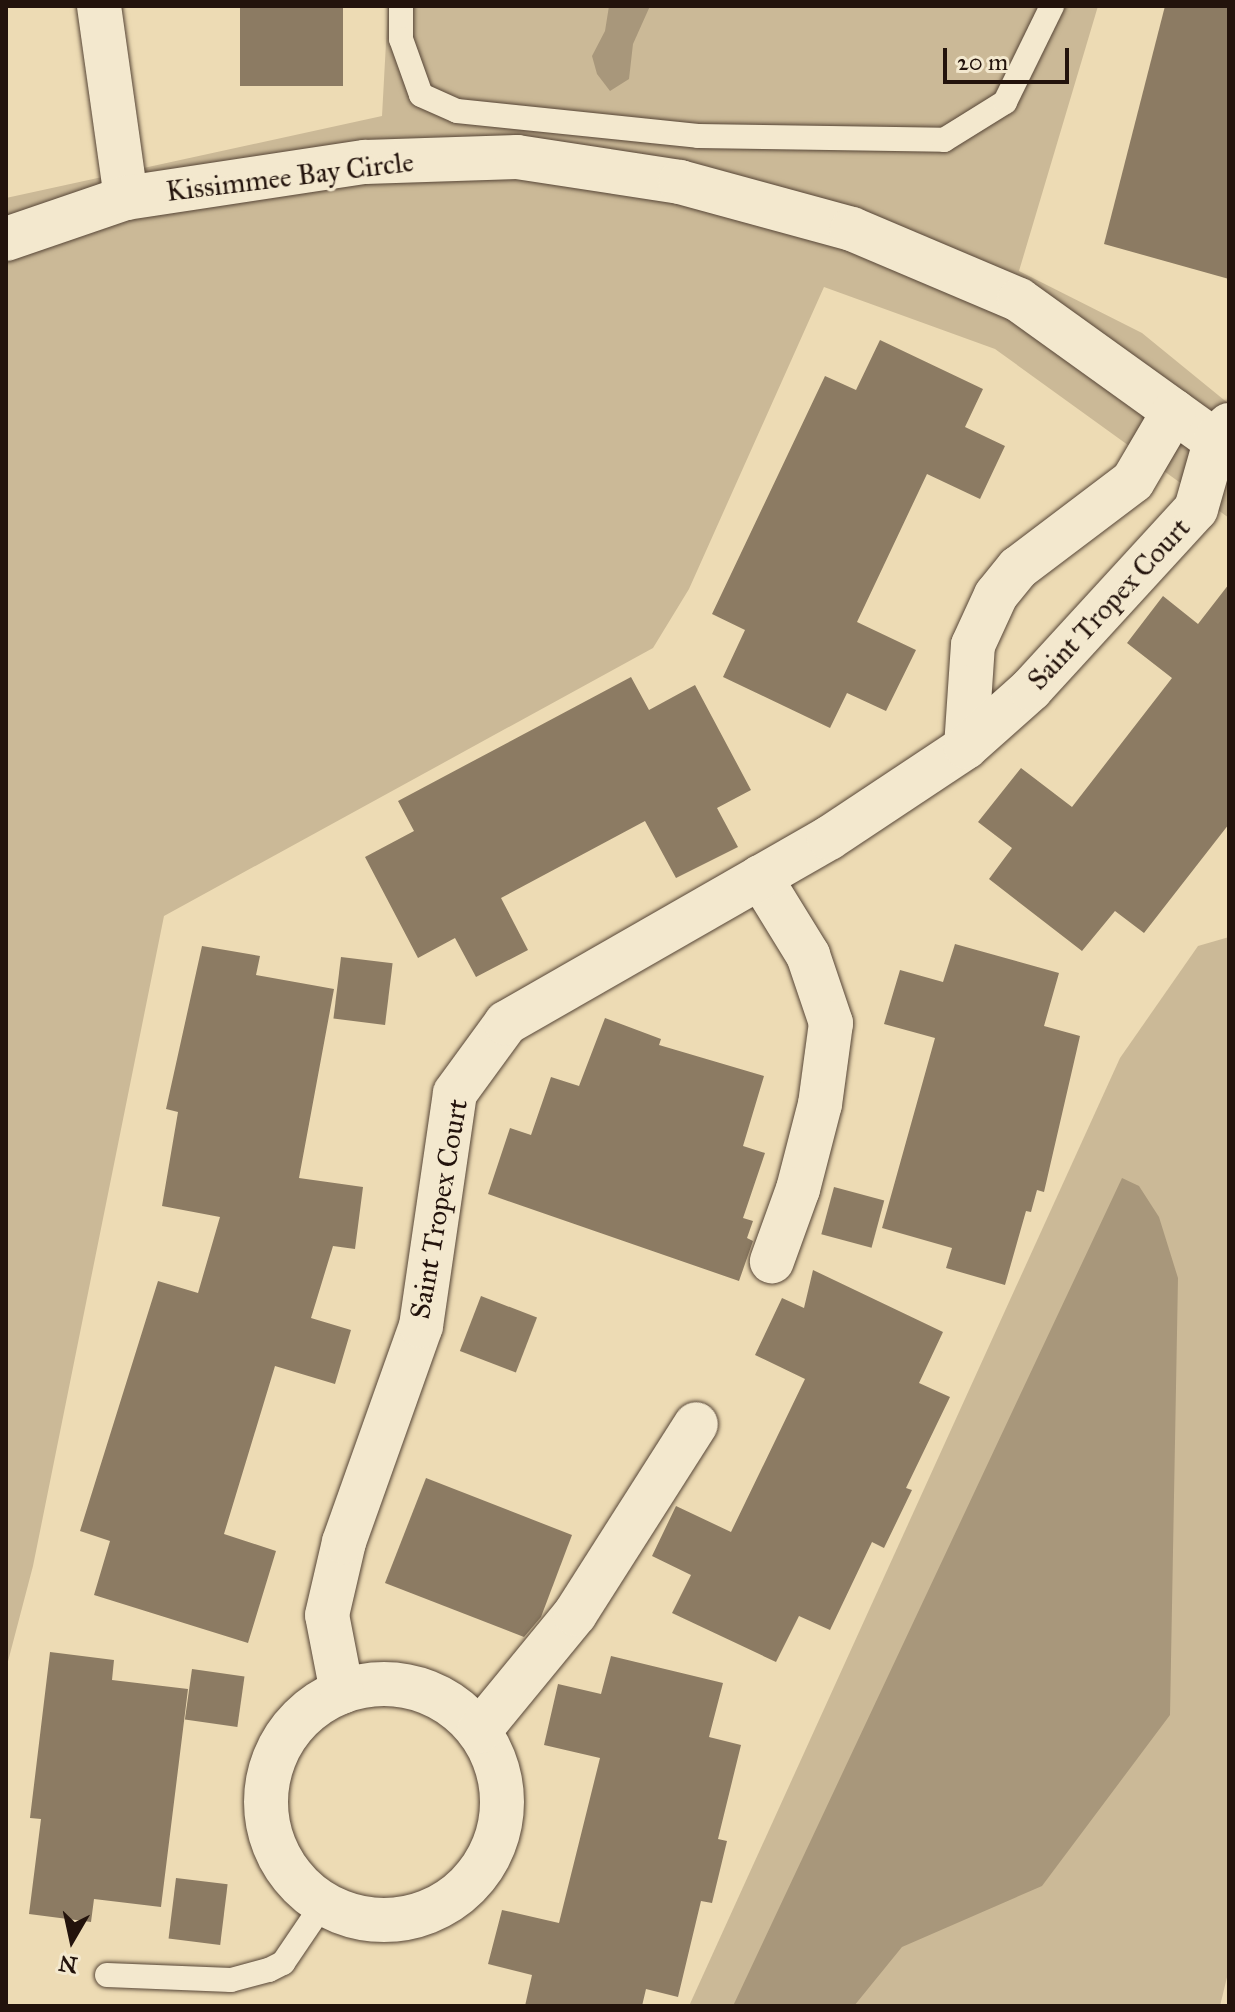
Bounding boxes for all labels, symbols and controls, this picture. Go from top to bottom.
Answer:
scale bar [947,32,1073,82]
text: 20 m [957,47,1008,77]
street label: Kissimmee Bay Circle [164,145,416,209]
street label: Saint Tropex Court [1021,511,1197,697]
street label: Saint Tropex Court [403,1096,475,1322]
north arrow [32,1900,112,1980]
text: N [57,1949,80,1979]

